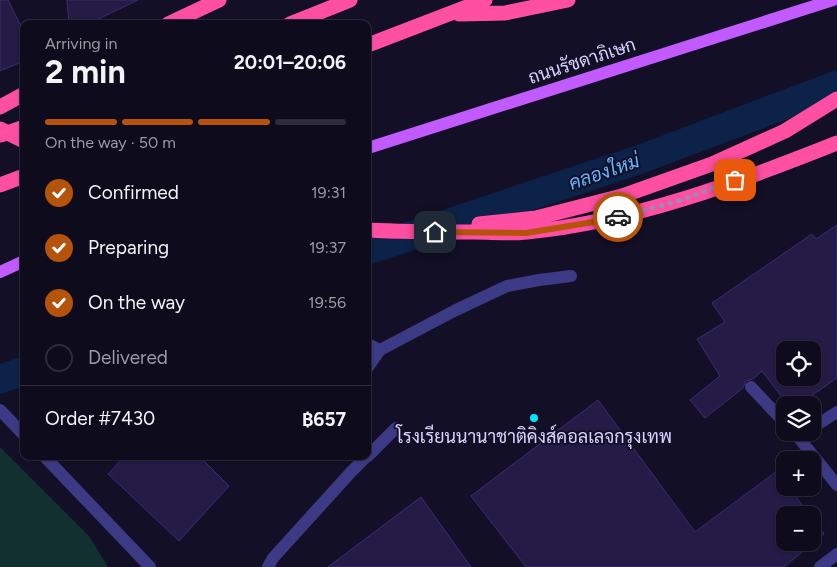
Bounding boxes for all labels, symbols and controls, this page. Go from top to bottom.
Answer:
street label: ถนนรัชดาภิเษก [526,33,638,89]
text: Arriving in [45,34,117,53]
text: 20:01–20:06 [234,51,346,74]
text: 2 min [45,53,126,91]
text: On the way · 50 m [45,133,176,152]
water label: คลองใหม่ [565,148,643,195]
pin [714,159,756,201]
icon: bag [721,166,749,194]
icon: check [45,179,73,207]
text: Confirmed [88,181,179,204]
text: 19:31 [311,183,346,202]
courier [593,192,643,242]
icon: car [604,203,632,231]
pin [414,211,456,253]
icon: home [421,218,449,246]
icon: check [45,234,73,262]
text: Preparing [88,236,169,259]
text: 19:37 [309,238,346,257]
icon: check [45,289,73,317]
text: On the way [88,291,185,314]
text: 19:56 [308,293,346,312]
map controls [776,341,821,551]
button: locate [776,341,821,386]
text: Delivered [88,346,168,369]
button: layers [776,396,821,441]
text: Order #7430 [45,407,155,430]
text: ฿657 [302,408,346,431]
marker: โรงเรียนนานาชาติคิงส์คอลเลจกรุงเทพ [528,412,540,424]
place label: โรงเรียนนานาชาติคิงส์คอลเลจกรุงเทพ [395,424,672,449]
button: + [776,451,821,496]
button: − [776,506,821,551]

